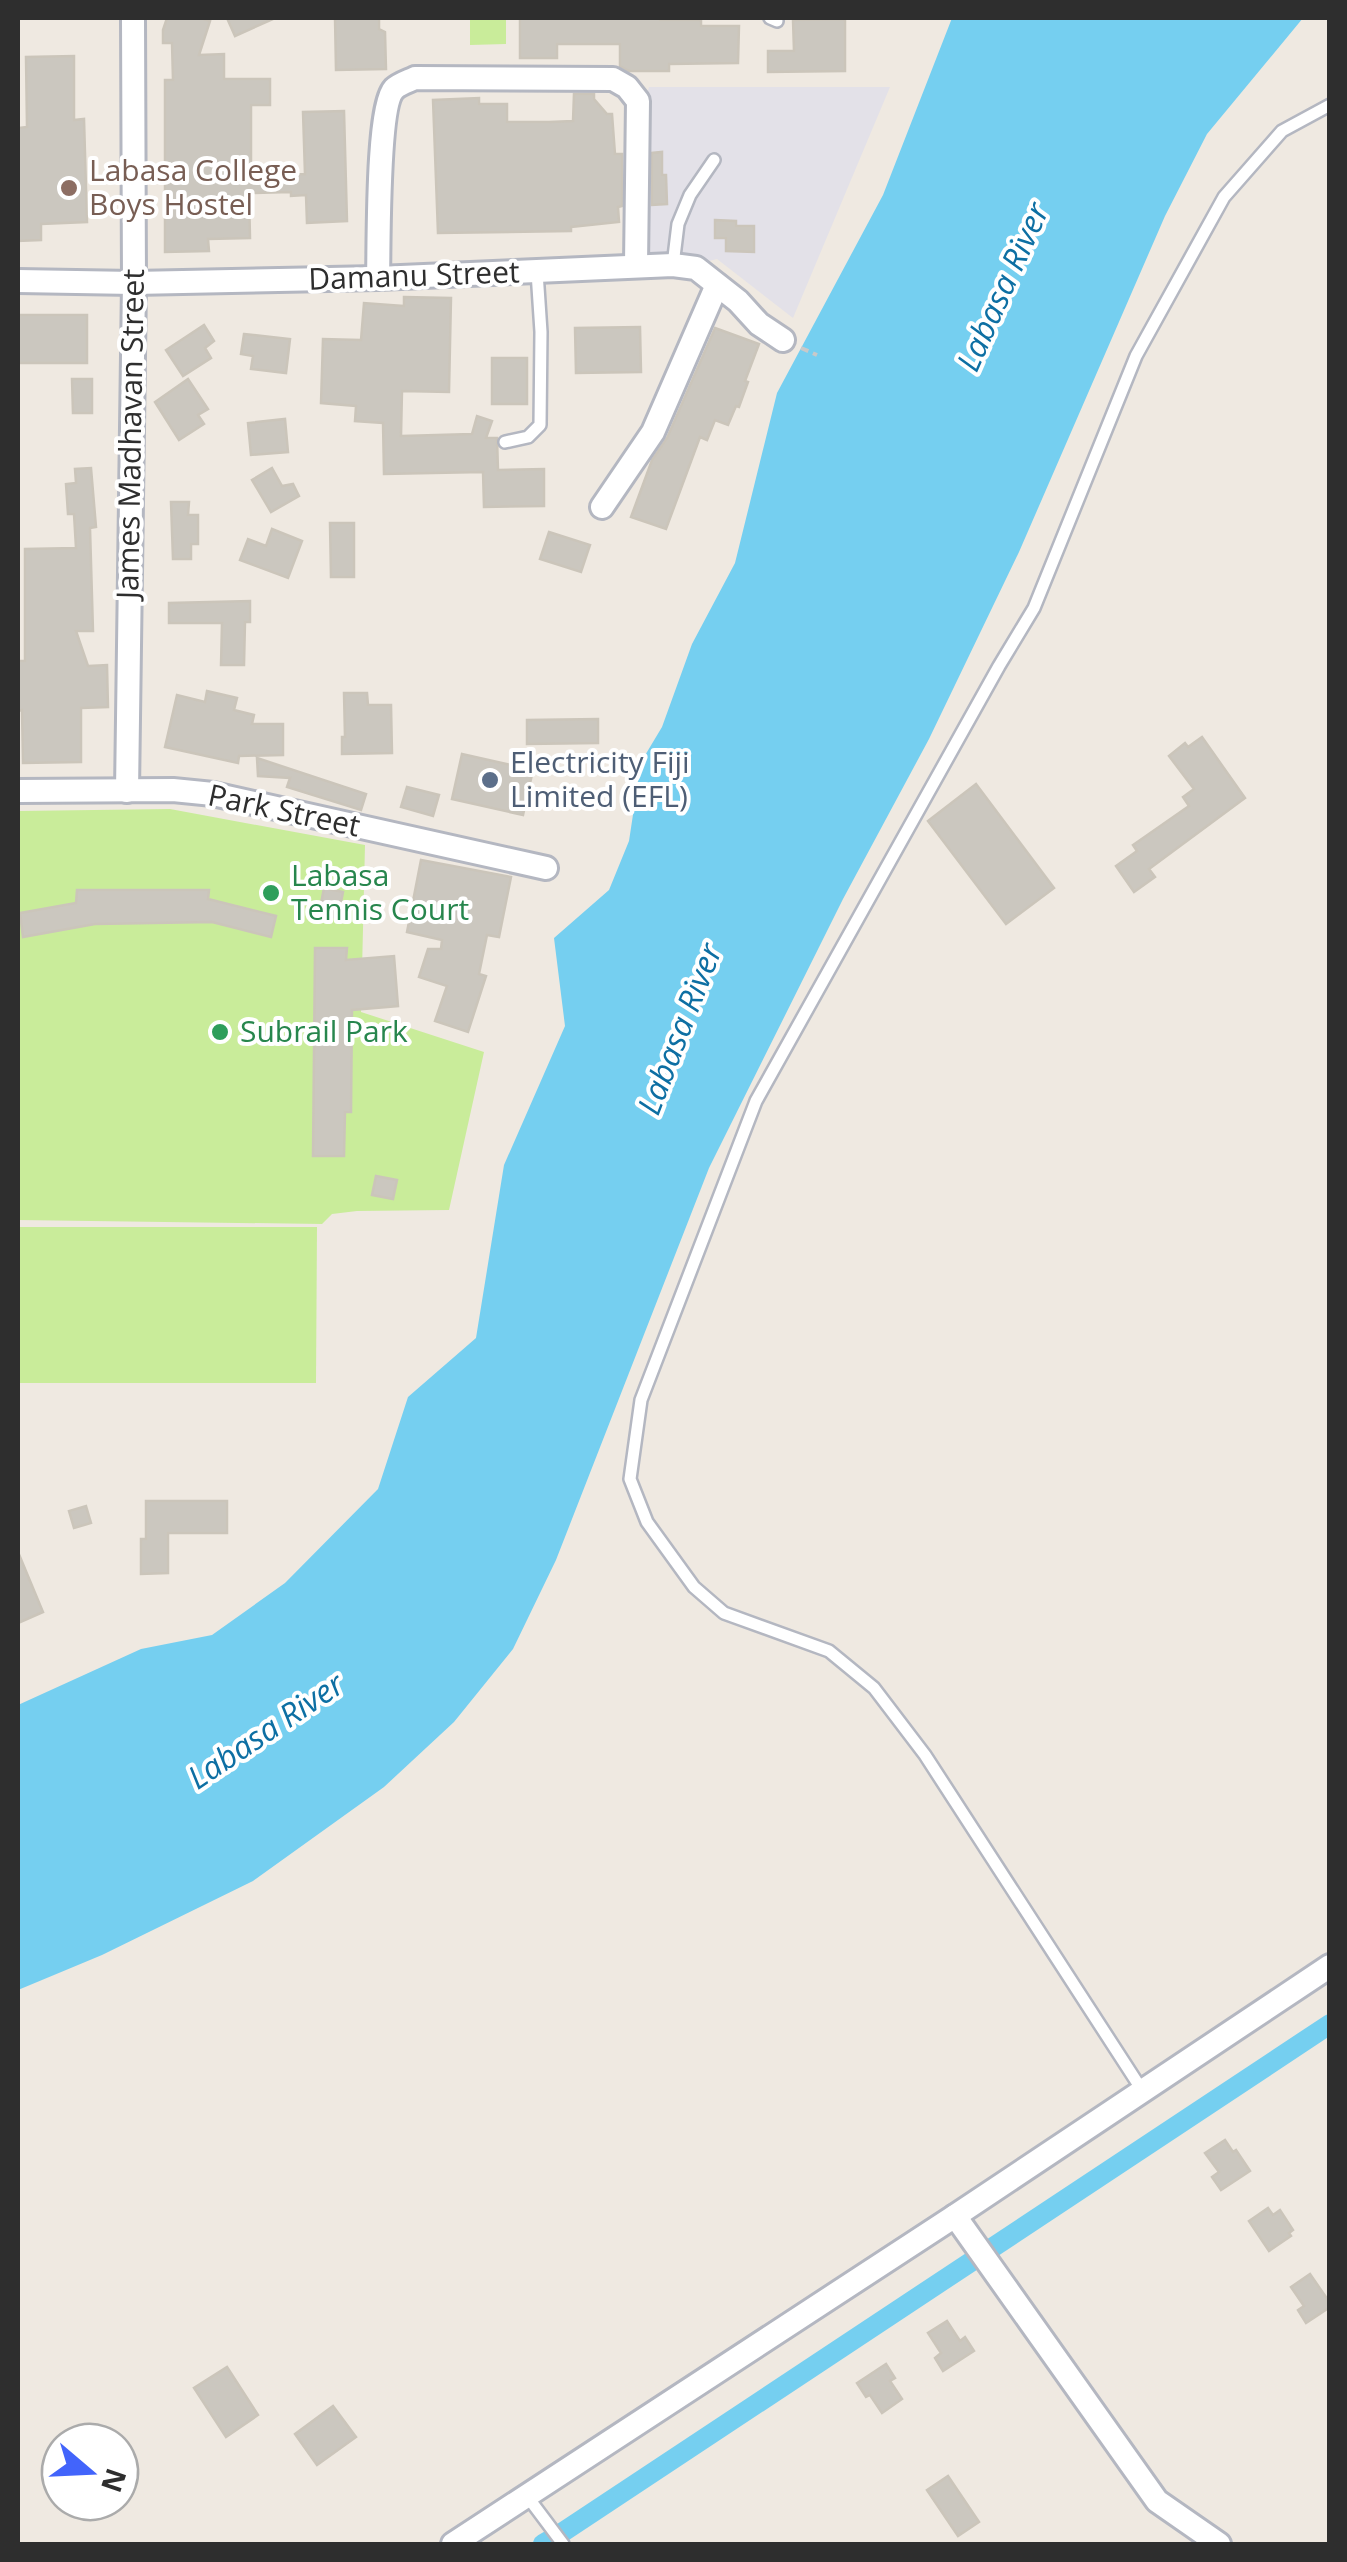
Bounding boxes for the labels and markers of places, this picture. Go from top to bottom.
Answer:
place label: Labasa College Boys Hostel [89,149,297,224]
marker: Labasa College Boys Hostel [58,177,80,199]
place label: Electricity Fiji Limited (EFL) [510,741,690,816]
marker: Electricity Fiji Limited (EFL) [479,769,501,791]
place label: Labasa Tennis Court [291,854,469,929]
marker: Labasa Tennis Court [260,882,282,904]
place label: Subrail Park [240,1010,408,1051]
marker: Subrail Park [209,1021,231,1043]

